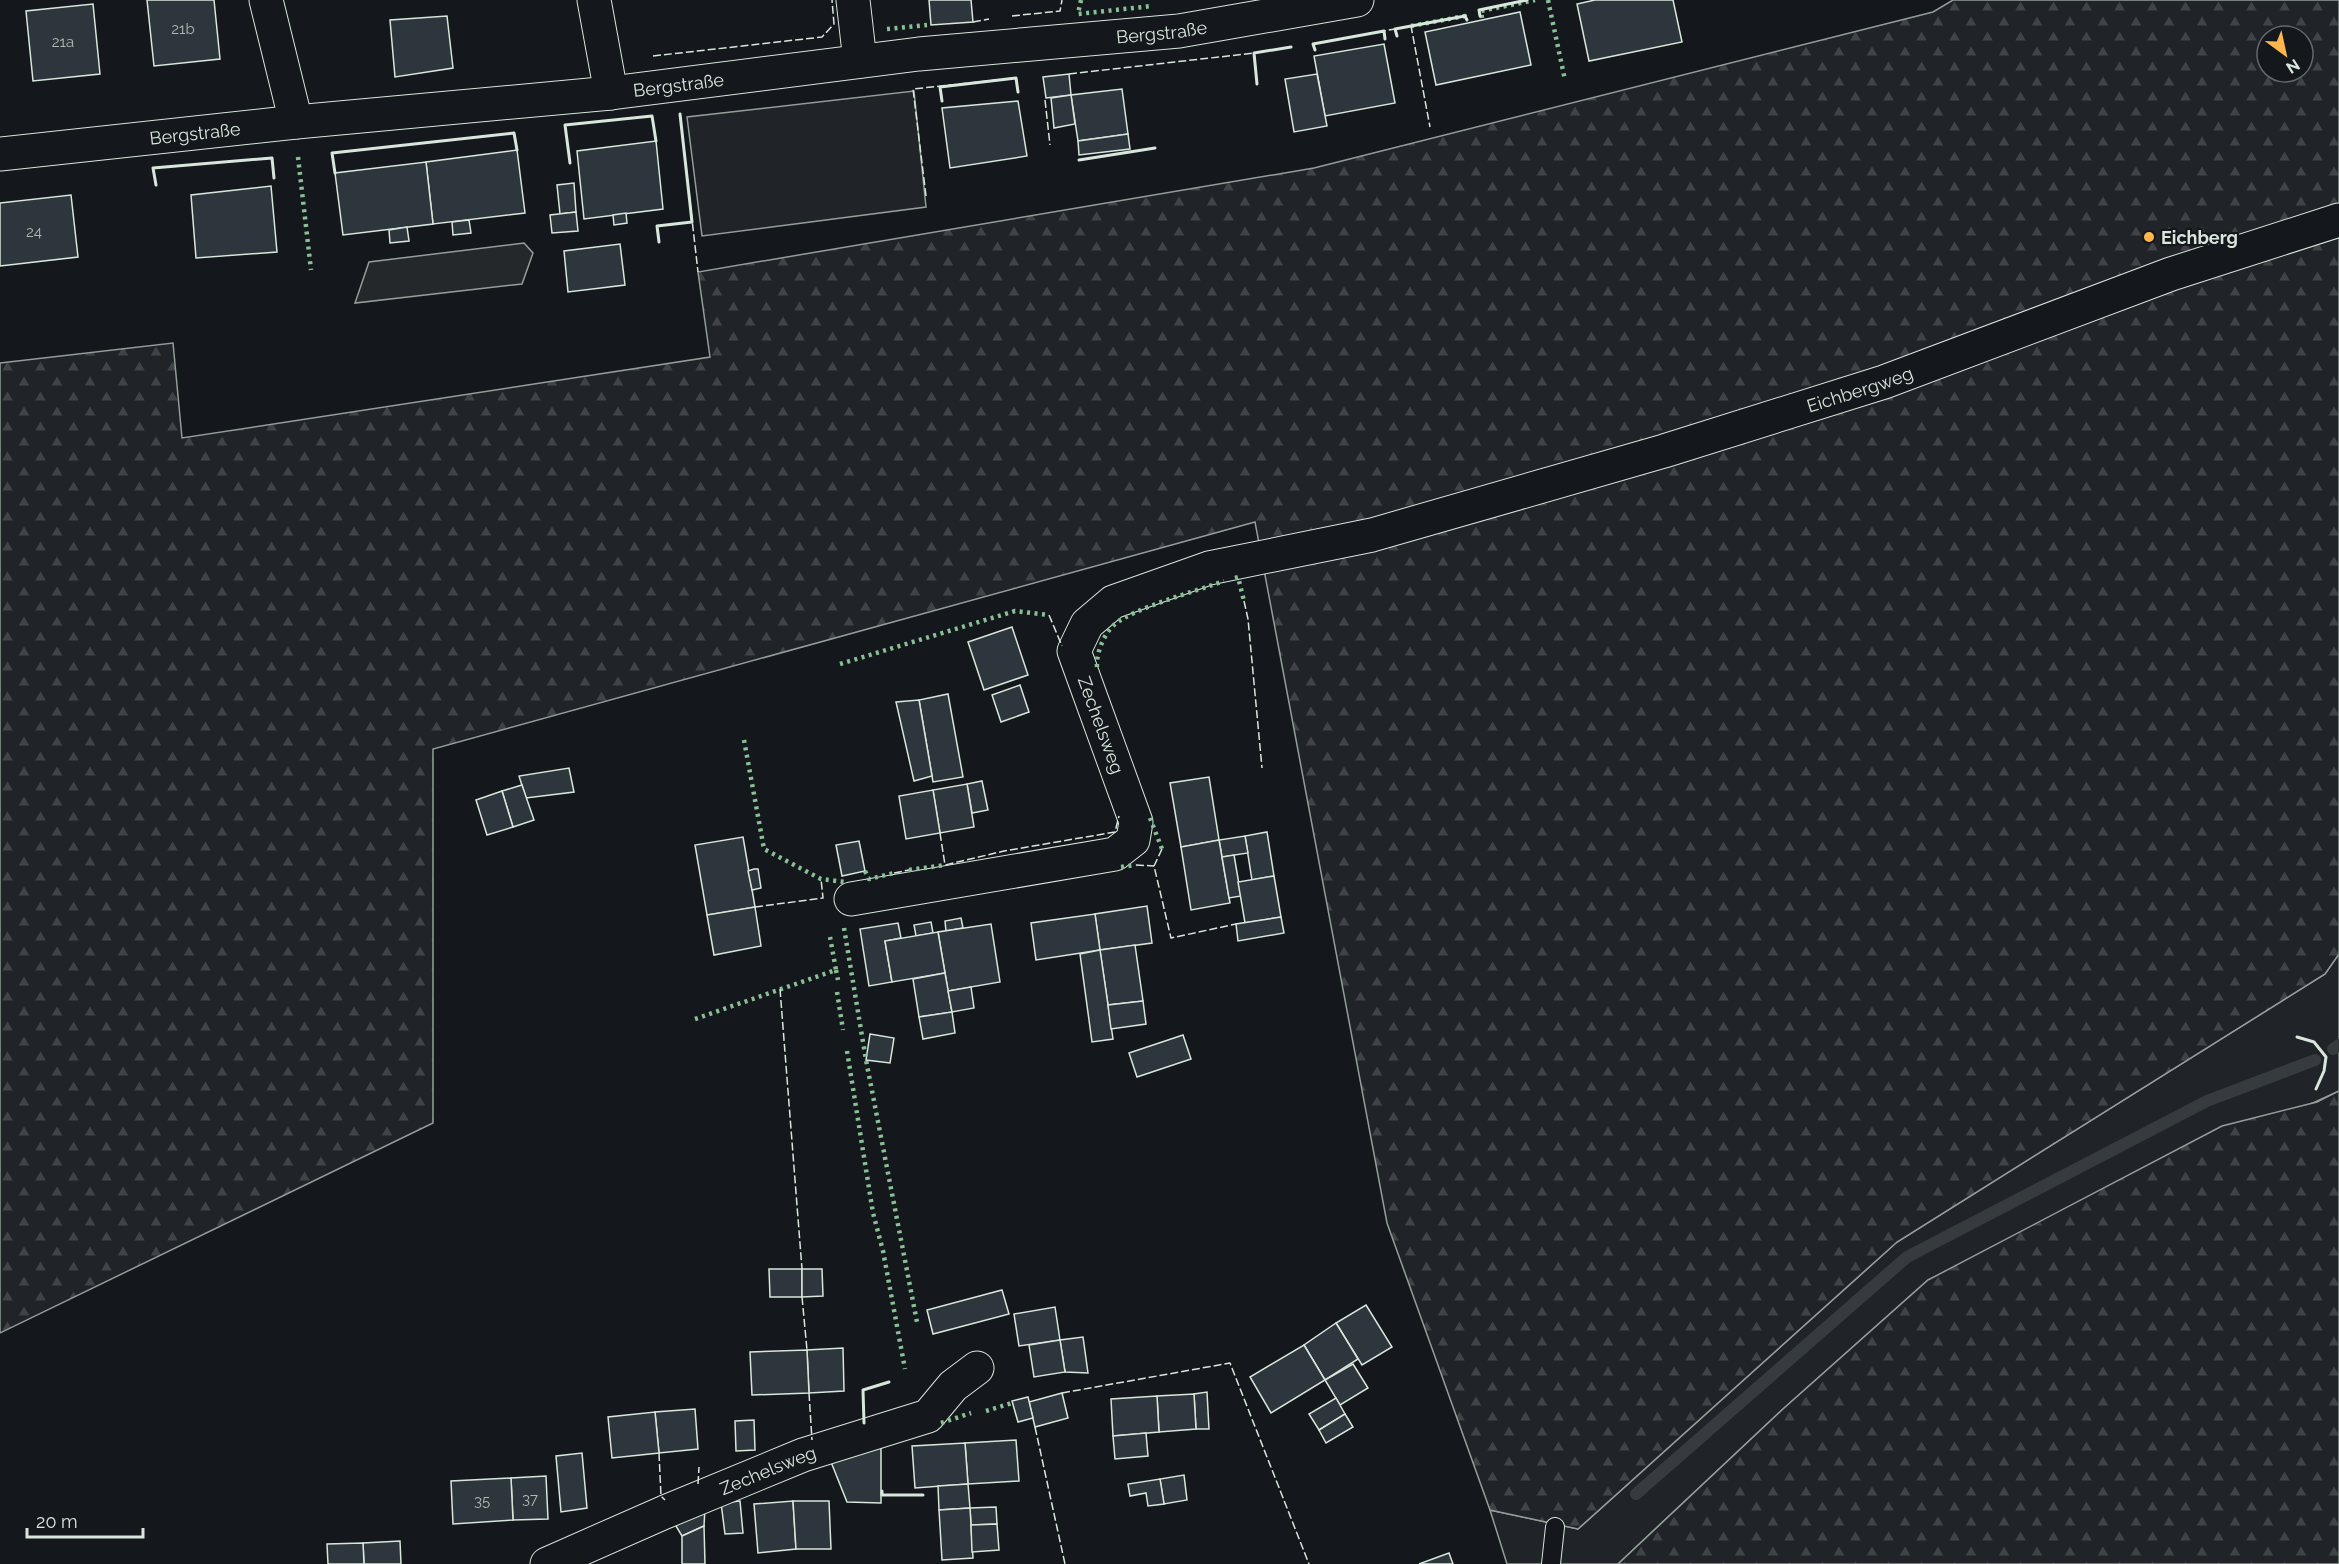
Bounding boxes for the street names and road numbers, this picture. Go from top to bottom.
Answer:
street label: Bergstraße [1115,16,1209,47]
street label: Bergstraße [632,68,725,101]
street label: Bergstraße [148,118,242,148]
street label: Eichbergweg [1804,362,1916,416]
street label: Zechelsweg [1074,674,1128,776]
street label: Zechelsweg [716,1441,818,1499]

